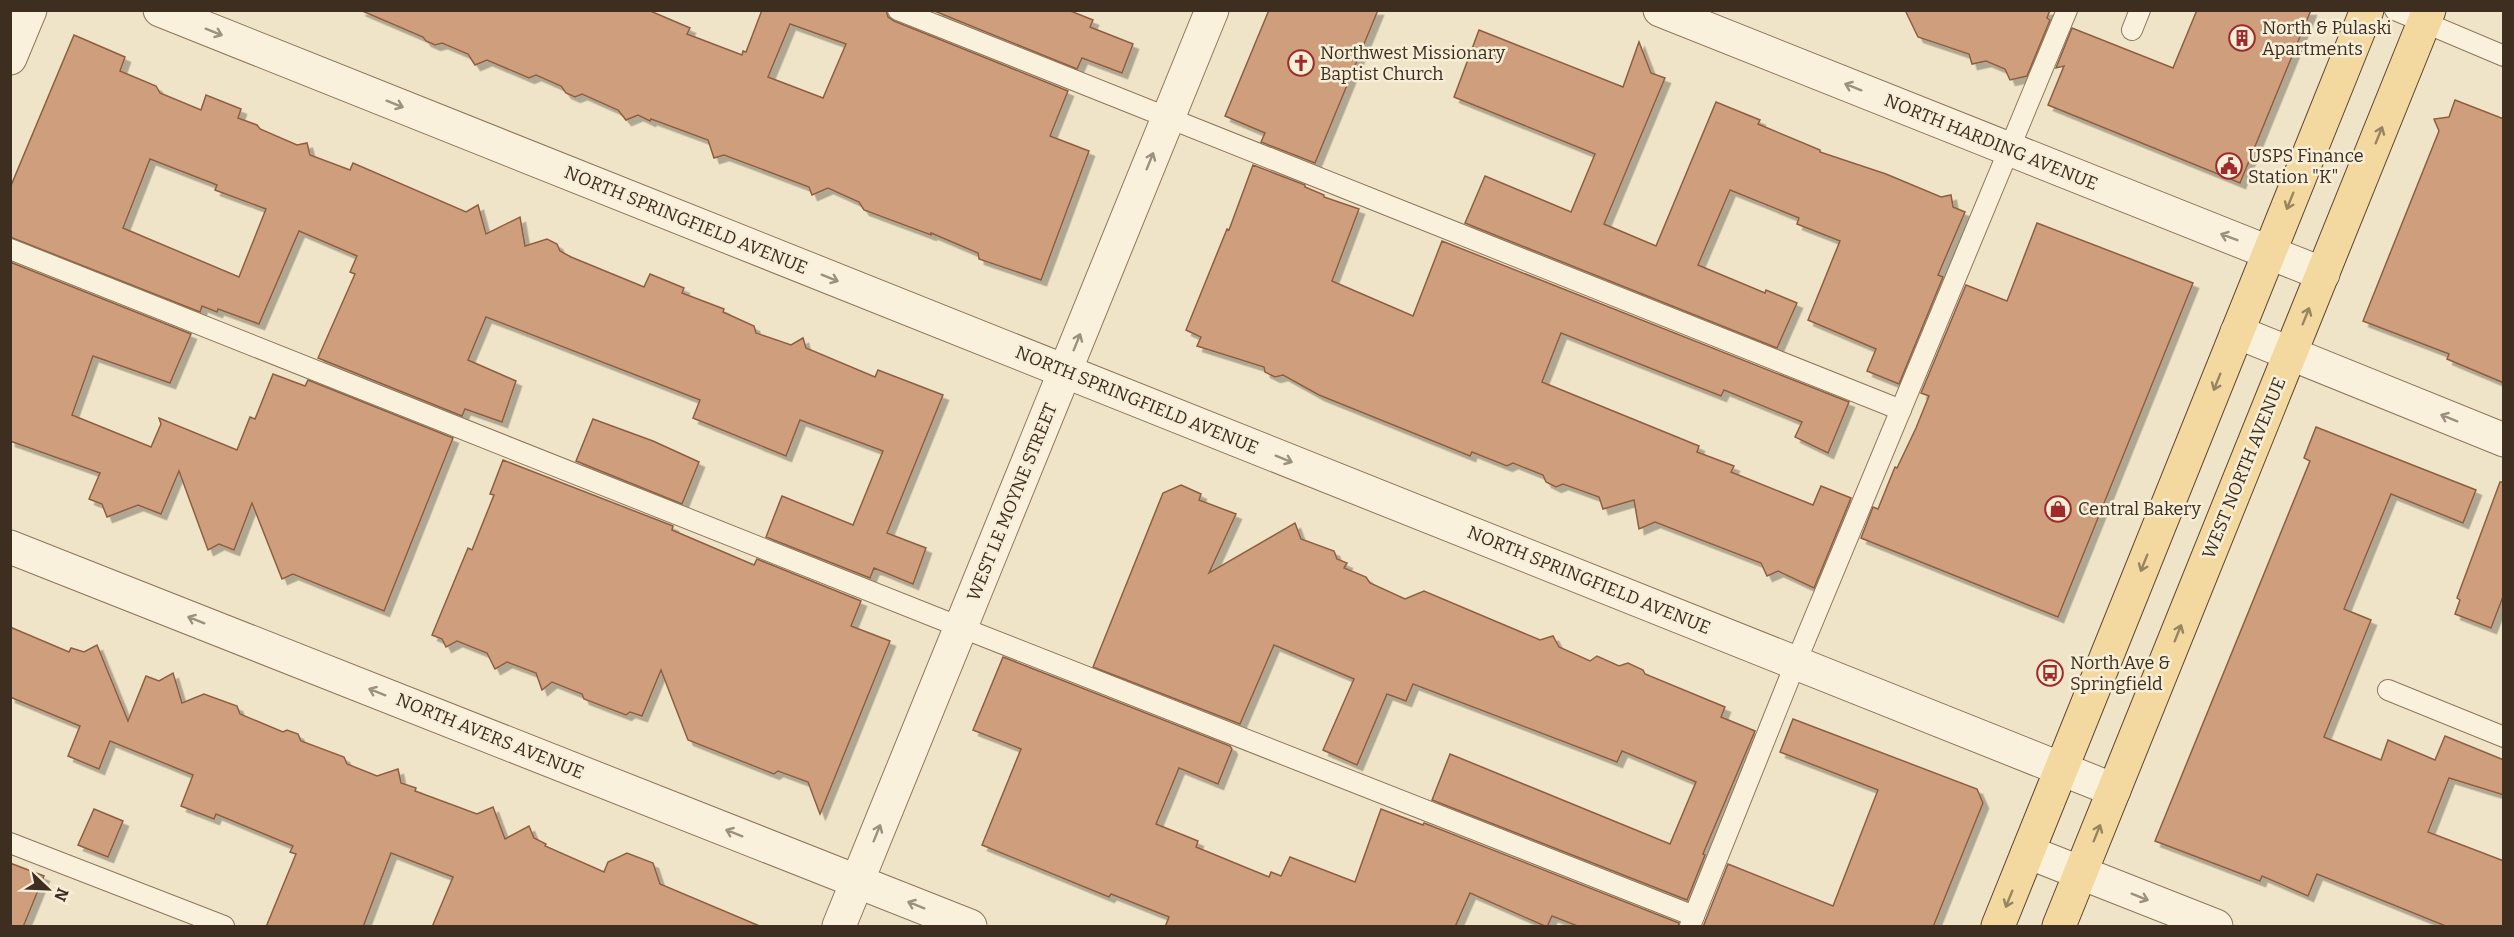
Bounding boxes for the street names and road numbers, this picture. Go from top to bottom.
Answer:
street label: NORTH HARDING AVENUE [1881,89,2101,195]
street label: NORTH SPRINGFIELD AVENUE [561,161,811,279]
street label: NORTH SPRINGFIELD AVENUE [1012,341,1262,459]
street label: WEST NORTH AVENUE [2198,374,2290,562]
street label: WEST LE MOYNE STREET [962,399,1062,604]
street label: NORTH SPRINGFIELD AVENUE [1464,521,1714,639]
street label: NORTH AVERS AVENUE [393,688,587,784]

